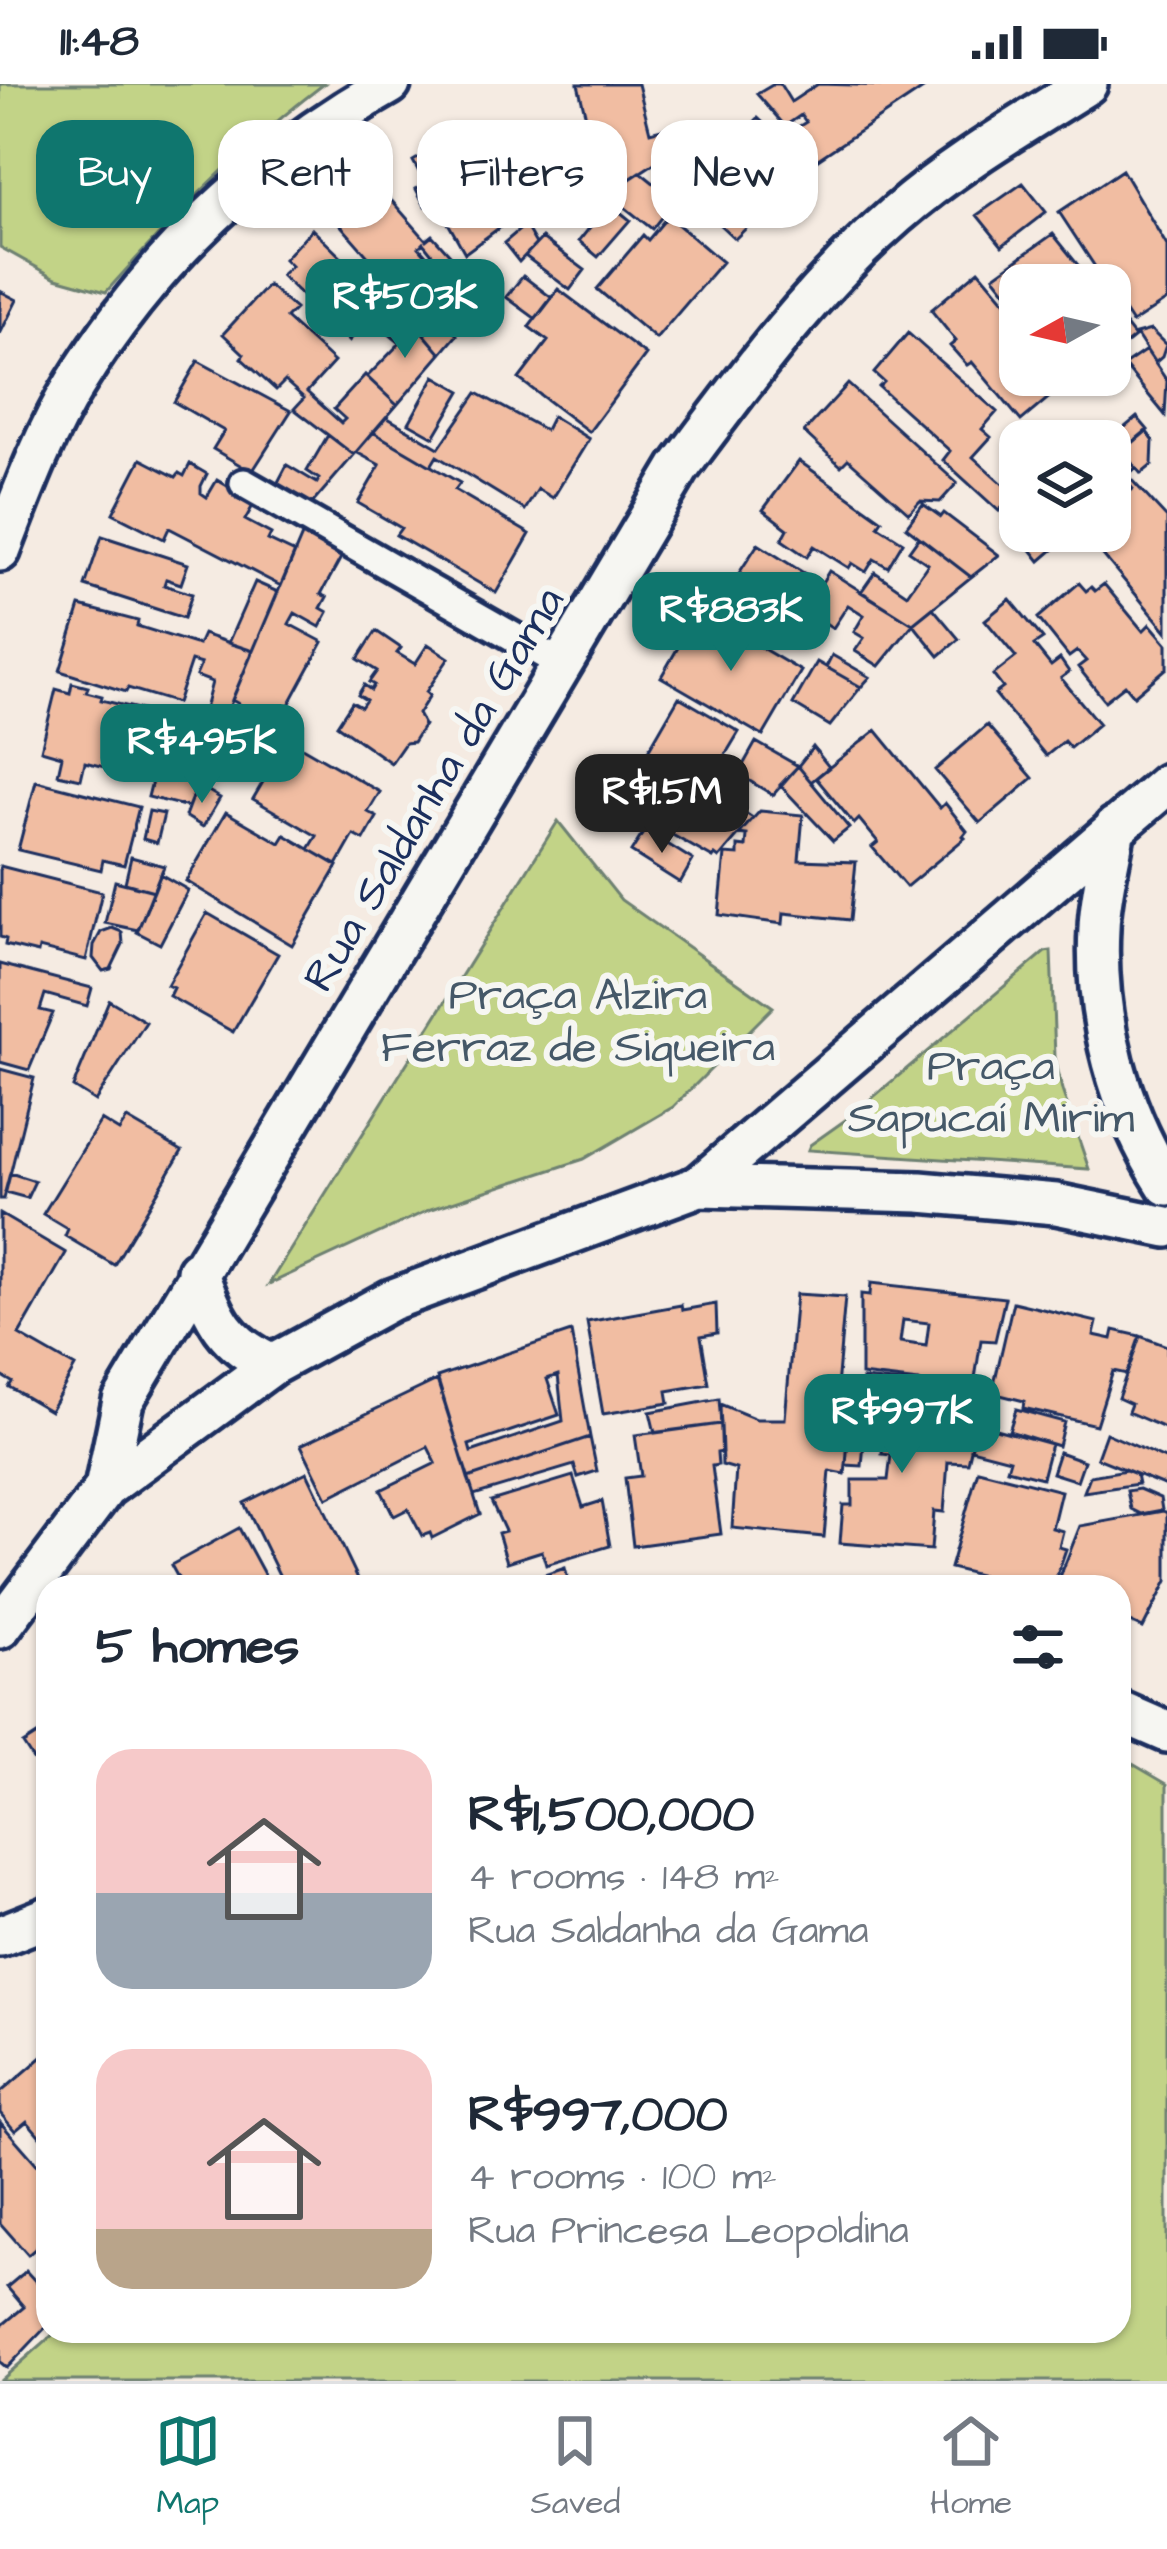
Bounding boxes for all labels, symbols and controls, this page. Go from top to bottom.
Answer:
text: 11:48 [60,11,139,73]
chip: Buy [36,120,194,228]
chip: Rent [218,120,393,228]
chip: Filters [417,120,627,228]
chip: New [651,120,818,228]
pin: R$503K [307,259,503,361]
north arrow [999,264,1131,396]
map controls [999,264,1131,552]
text: R$503K [332,271,478,325]
button: layers [999,420,1131,552]
pin: R$883K [633,572,829,674]
street label: Rua Saldanha da Gama [289,575,580,1004]
text: R$883K [659,584,803,638]
pin: R$495K [104,704,300,806]
text: R$495K [127,716,277,770]
pin: R$1.5M [564,754,760,856]
text: R$1.5M [602,766,722,820]
park label: Praça Alzira Ferraz de Siqueira [381,965,775,1079]
park label: Praça Sapucaí Mirim [848,1036,1134,1150]
pin: R$997K [804,1374,1000,1476]
text: R$997K [831,1386,973,1440]
text: 5 homes [96,1612,299,1683]
icon: filters [1005,1614,1071,1680]
text: R$1,500,000 [468,1780,754,1851]
icon: home [192,1797,336,1941]
text: 4 rooms · 148 m² [468,1851,780,1905]
text: Rua Saldanha da Gama [468,1905,869,1959]
text: R$997,000 [468,2080,728,2151]
icon: home [192,2097,336,2241]
text: 4 rooms · 100 m² [468,2151,777,2205]
text: Rua Princesa Leopoldina [468,2205,909,2259]
tab: Map [155,2408,221,2526]
tab: Saved [531,2408,620,2526]
tab: Home [930,2408,1012,2526]

